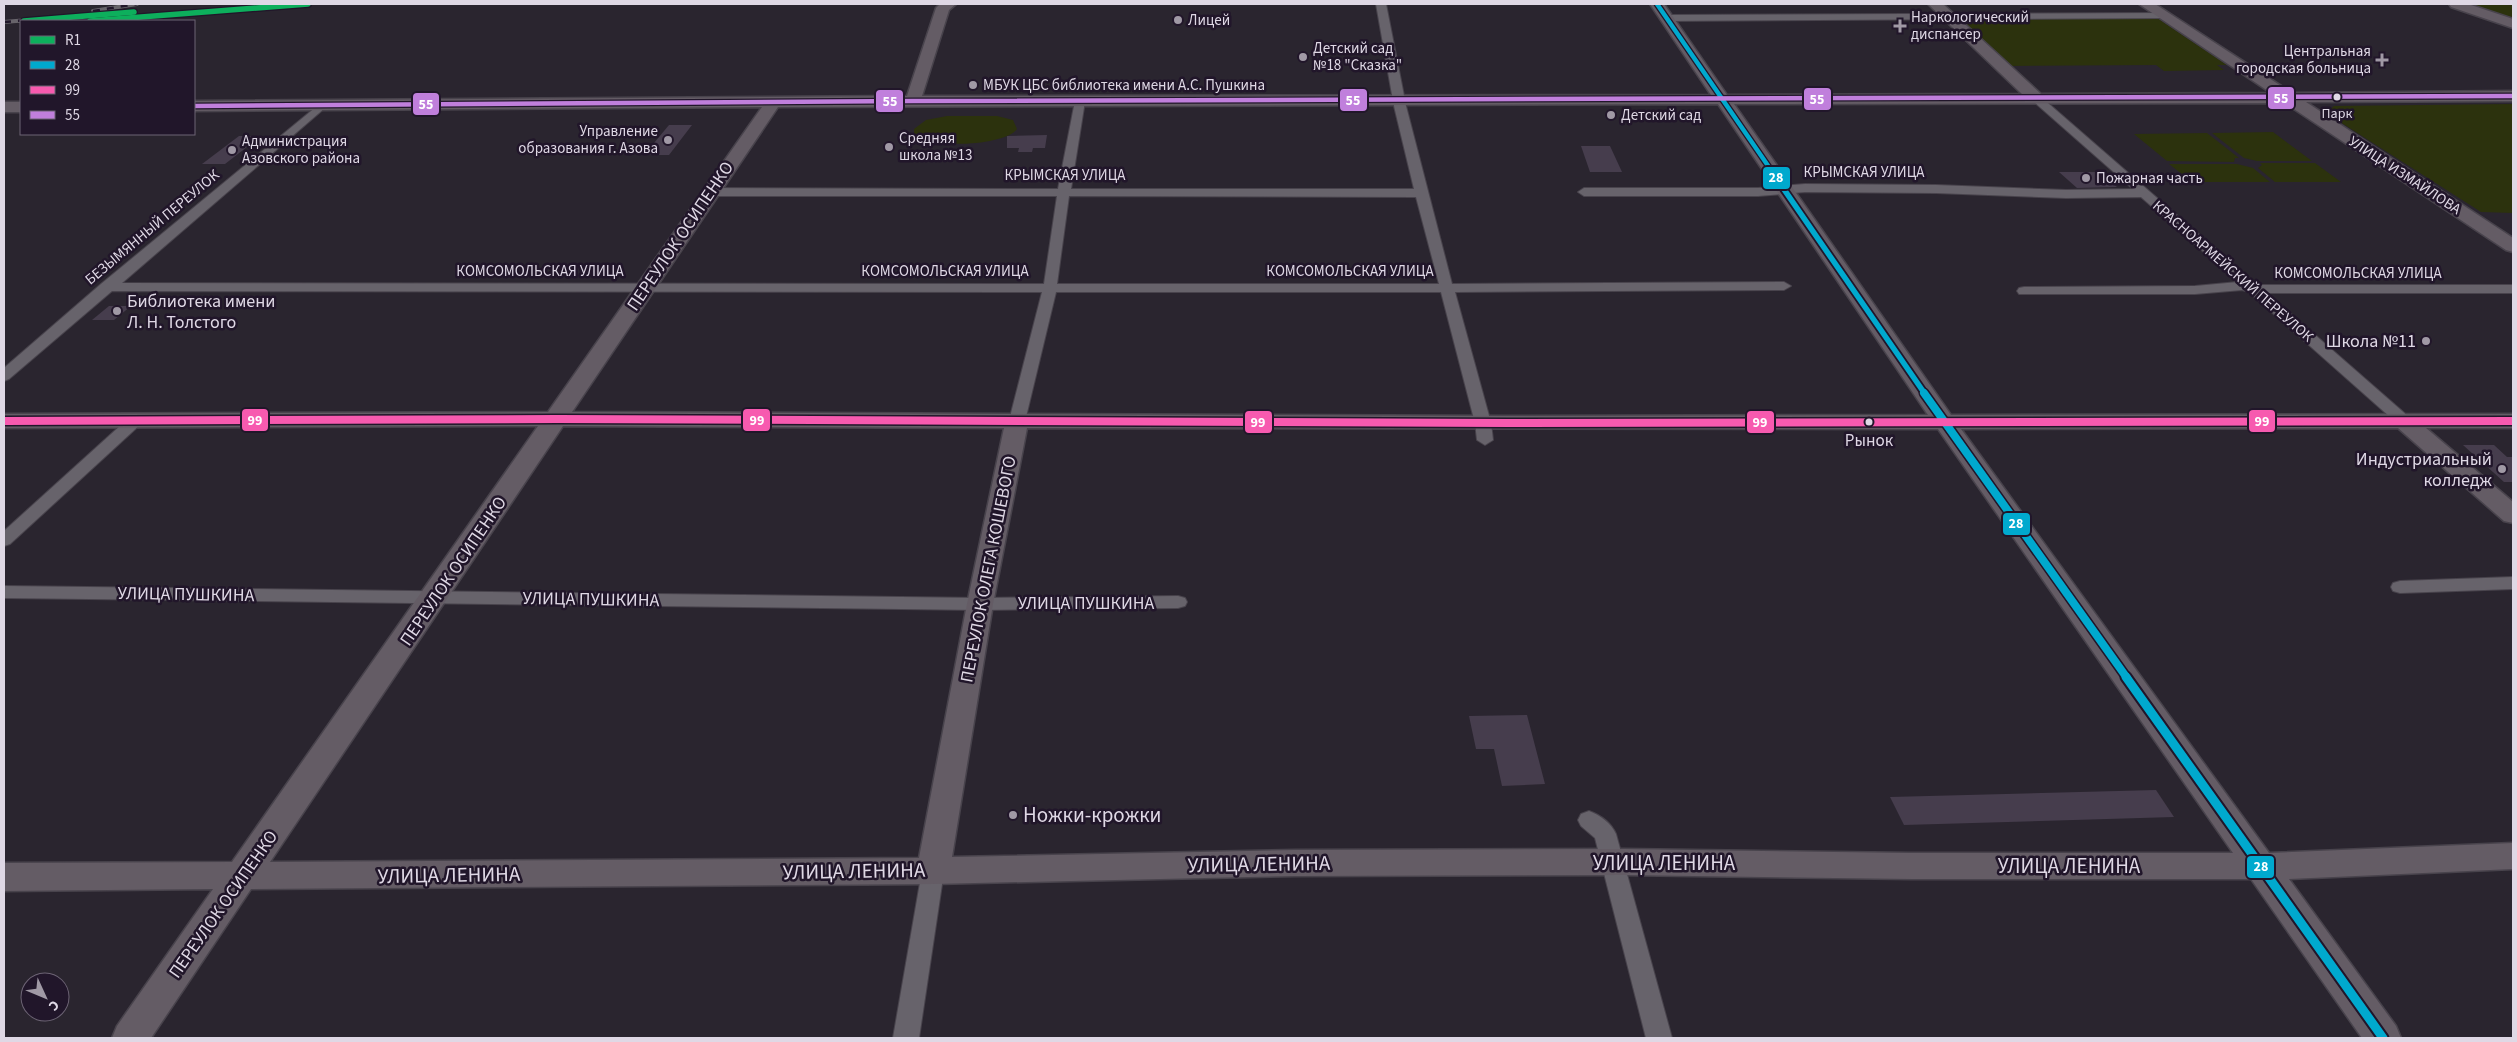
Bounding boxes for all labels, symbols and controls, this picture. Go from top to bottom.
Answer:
place label: Наркологический диспансер [1911,7,2029,45]
place label: Лицей [1188,10,1230,31]
marker: Лицей [1172,14,1184,26]
marker: Наркологический диспансер [1893,19,1907,33]
legend [20,20,195,135]
text: R1 [65,30,81,51]
place label: Детский сад №18 "Сказка" [1313,38,1402,76]
place label: Центральная городская больница [2236,41,2371,79]
marker: Детский сад №18 "Сказка" [1297,51,1309,63]
marker: Центральная городская больница [2375,53,2389,67]
text: 28 [65,55,80,76]
place label: МБУК ЦБС библиотека имени А.С. Пушкина [983,75,1265,96]
marker: МБУК ЦБС библиотека имени А.С. Пушкина [967,79,979,91]
text: 99 [65,80,80,101]
line badge: 55 [2267,86,2295,110]
line badge: 55 [1803,87,1832,111]
line badge: 55 [1339,88,1368,112]
line badge: 55 [875,89,904,113]
text: 55 [2274,89,2288,109]
text: 55 [1810,90,1824,110]
text: 55 [1346,91,1360,111]
line badge: 55 [412,92,440,116]
text: 55 [883,92,897,112]
marker: Парк [2332,92,2342,102]
text: 55 [419,95,433,115]
place label: Парк [2322,104,2352,124]
text: 55 [65,105,80,126]
place label: Детский сад [1621,105,1701,126]
marker: Детский сад [1605,109,1617,121]
place label: Управление образования г. Азова [518,121,658,159]
place label: Средняя школа №13 [899,128,972,166]
place label: Администрация Азовского района [242,131,360,169]
street label: УЛИЦА ИЗМАЙЛОВА [2344,131,2466,220]
marker: Управление образования г. Азова [662,134,674,146]
marker: Средняя школа №13 [883,141,895,153]
marker: Администрация Азовского района [226,144,238,156]
street label: ПЕРЕУЛОК ОСИПЕНКО [621,157,740,316]
street label: КРЫМСКАЯ УЛИЦА [1803,162,1925,183]
street label: БЕЗЫМЯННЫЙ ПЕРЕУЛОК [81,165,224,290]
street label: КРЫМСКАЯ УЛИЦА [1004,165,1126,186]
line badge: 28 [1762,166,1791,190]
text: 28 [1769,168,1783,188]
place label: Пожарная часть [2096,168,2203,189]
marker: Пожарная часть [2080,172,2092,184]
street label: КРАСНОАРМЕЙСКИЙ ПЕРЕУЛОК [2148,196,2318,347]
street label: КОМСОМОЛЬСКАЯ УЛИЦА [456,261,624,282]
street label: КОМСОМОЛЬСКАЯ УЛИЦА [861,261,1029,282]
street label: КОМСОМОЛЬСКАЯ УЛИЦА [1266,261,1434,282]
street label: КОМСОМОЛЬСКАЯ УЛИЦА [2274,263,2442,284]
place label: Библиотека имени Л. Н. Толстого [127,289,276,335]
marker: Библиотека имени Л. Н. Толстого [111,305,123,317]
place label: Школа №11 [2326,329,2416,354]
marker: Школа №11 [2420,335,2432,347]
line badge: 99 [241,408,269,432]
line badge: 99 [742,408,771,432]
line badge: 99 [2248,409,2276,433]
line badge: 99 [1244,410,1273,434]
line badge: 99 [1746,410,1775,434]
text: 99 [248,411,262,431]
text: 99 [750,411,764,431]
text: 99 [2255,412,2269,432]
text: 99 [1251,413,1265,433]
text: 99 [1753,413,1767,433]
marker: Рынок [1864,417,1874,427]
place label: Рынок [1845,429,1894,453]
place label: Индустриальный колледж [2356,447,2493,493]
street label: ПЕРЕУЛОК ОЛЕГА КОШЕВОГО [954,454,1023,684]
marker: Индустриальный колледж [2496,463,2508,475]
street label: ПЕРЕУЛОК ОСИПЕНКО [394,492,513,651]
line badge: 28 [2002,512,2031,536]
text: 28 [2009,514,2023,534]
street label: УЛИЦА ПУШКИНА [117,581,255,608]
street label: УЛИЦА ПУШКИНА [522,586,660,613]
street label: УЛИЦА ПУШКИНА [1018,591,1155,616]
place label: Ножки-крожки [1023,800,1161,830]
marker: Ножки-крожки [1007,809,1019,821]
street label: ПЕРЕУЛОК ОСИПЕНКО [163,825,284,983]
street label: УЛИЦА ЛЕНИНА [1187,848,1331,880]
street label: УЛИЦА ЛЕНИНА [1593,848,1736,878]
street label: УЛИЦА ЛЕНИНА [1998,851,2141,881]
street label: УЛИЦА ЛЕНИНА [782,855,926,887]
line badge: 28 [2246,855,2275,879]
text: 28 [2254,857,2268,877]
street label: УЛИЦА ЛЕНИНА [377,859,521,891]
north arrow [20,972,70,1022]
text: С [44,995,64,1015]

